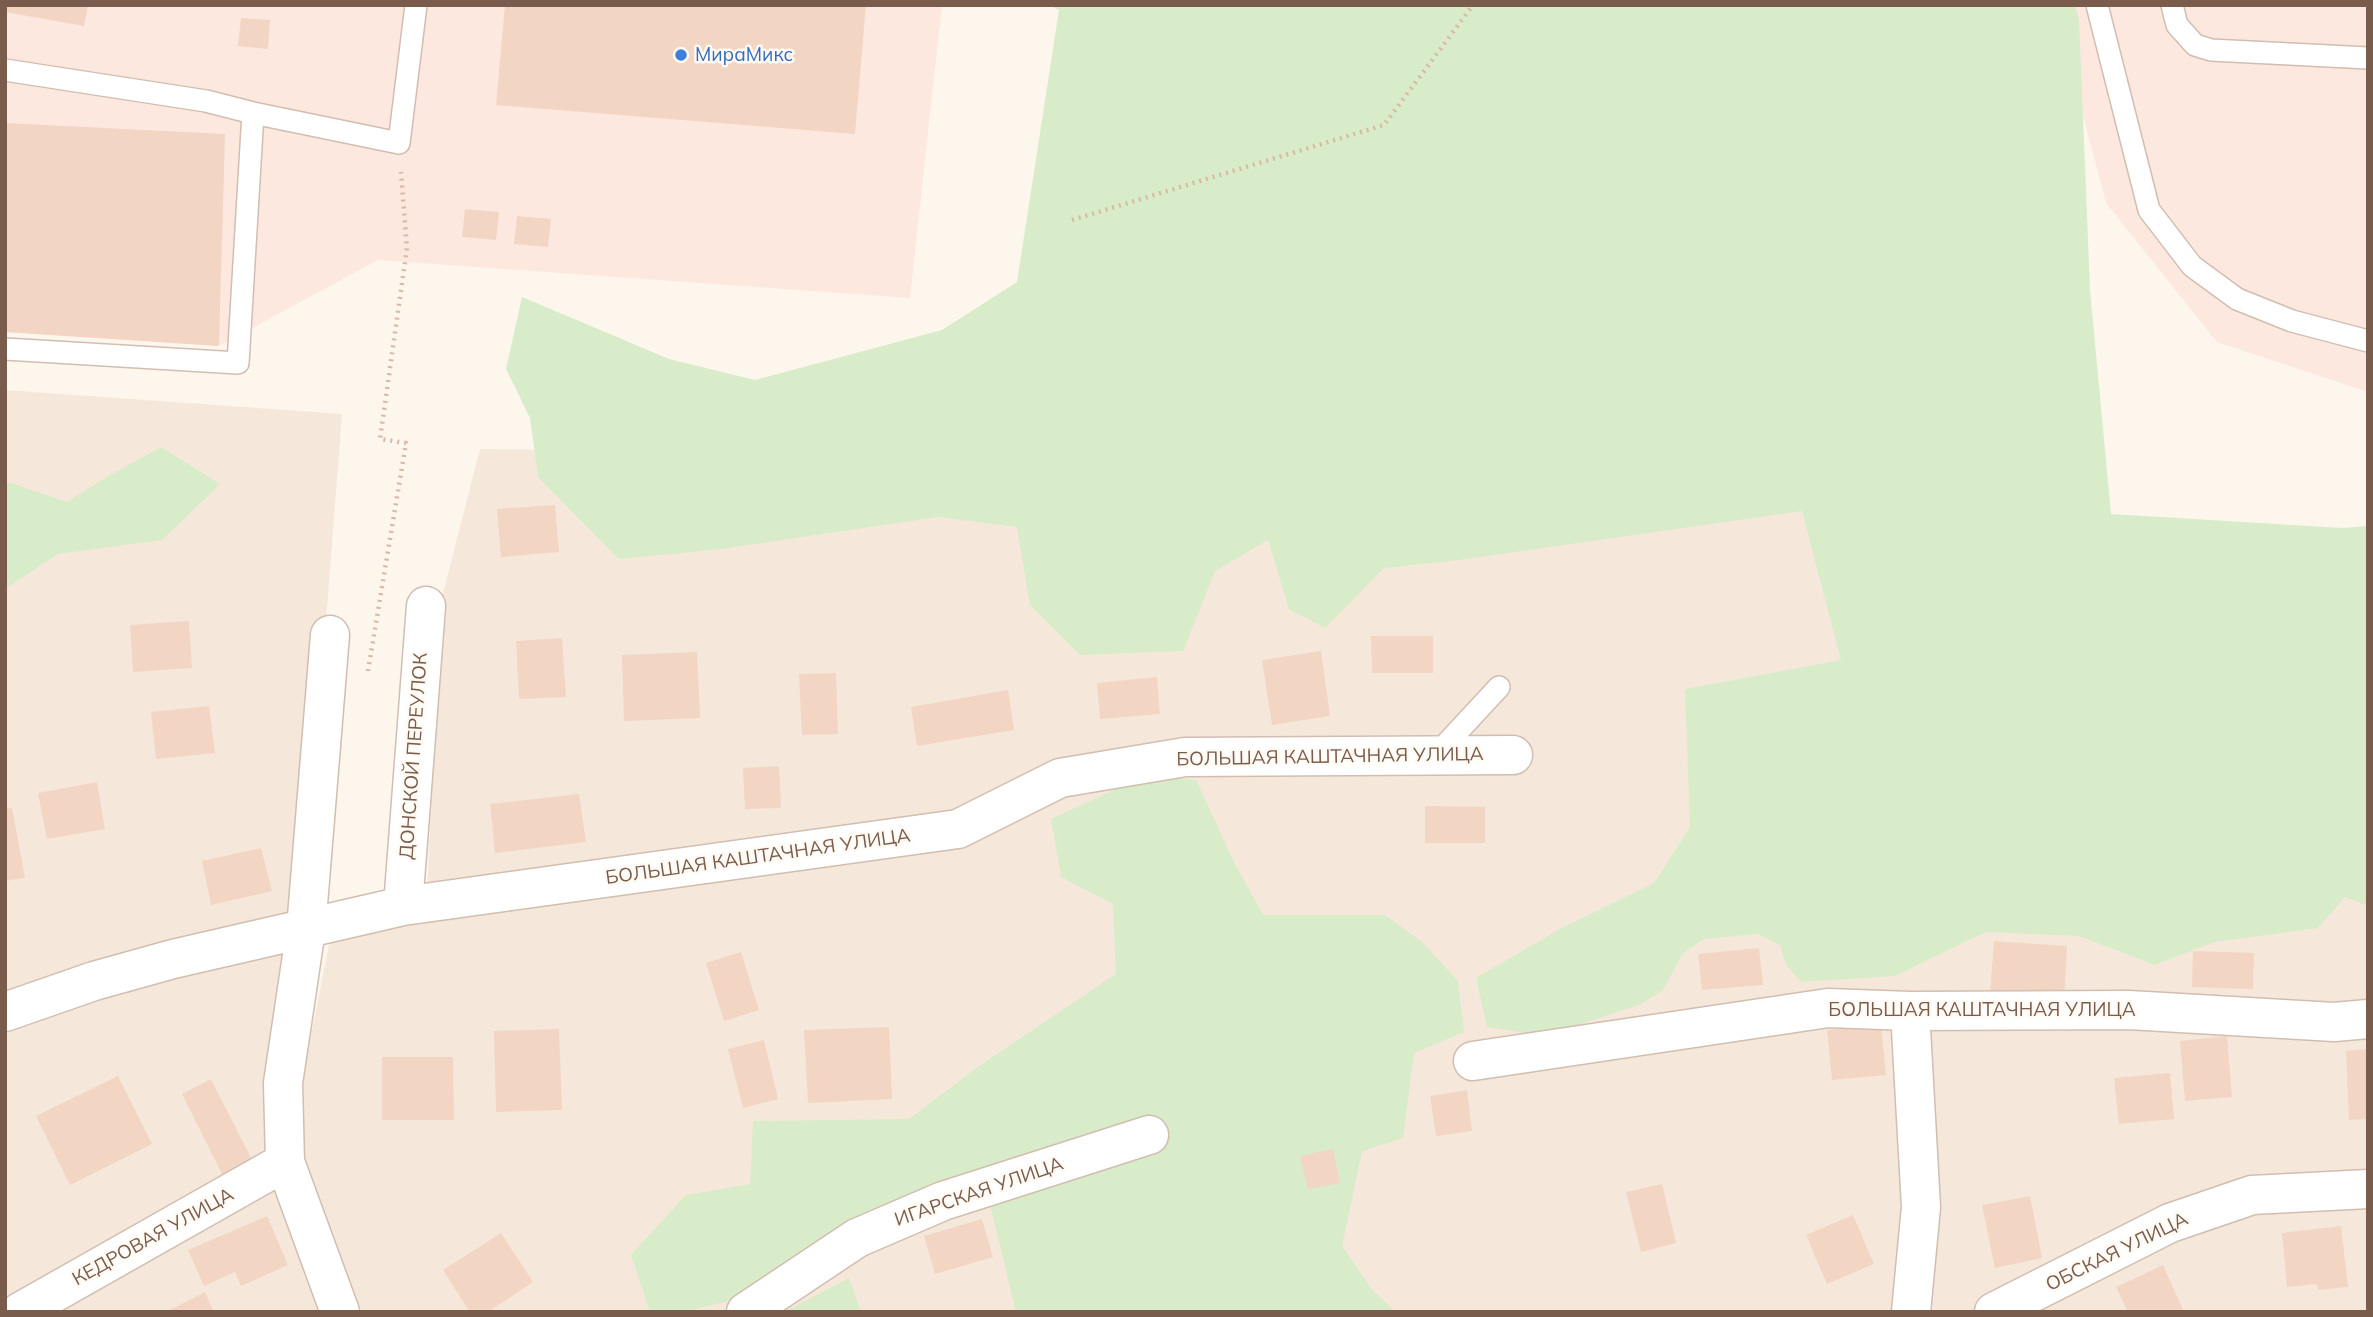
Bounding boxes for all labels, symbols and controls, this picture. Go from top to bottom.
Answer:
place label: МираМикс [695,44,793,66]
marker: МираМикс [673,47,689,63]
street label: ДОНСКОЙ ПЕРЕУЛОК [395,652,433,860]
street label: БОЛЬШАЯ КАШТАЧНАЯ УЛИЦА [1176,743,1484,771]
street label: БОЛЬШАЯ КАШТАЧНАЯ УЛИЦА [604,824,912,890]
street label: БОЛЬШАЯ КАШТАЧНАЯ УЛИЦА [1828,999,2136,1021]
street label: ИГАРСКАЯ УЛИЦА [892,1152,1066,1232]
street label: КЕДРОВАЯ УЛИЦА [68,1183,238,1291]
street label: ОБСКАЯ УЛИЦА [2042,1208,2192,1296]

